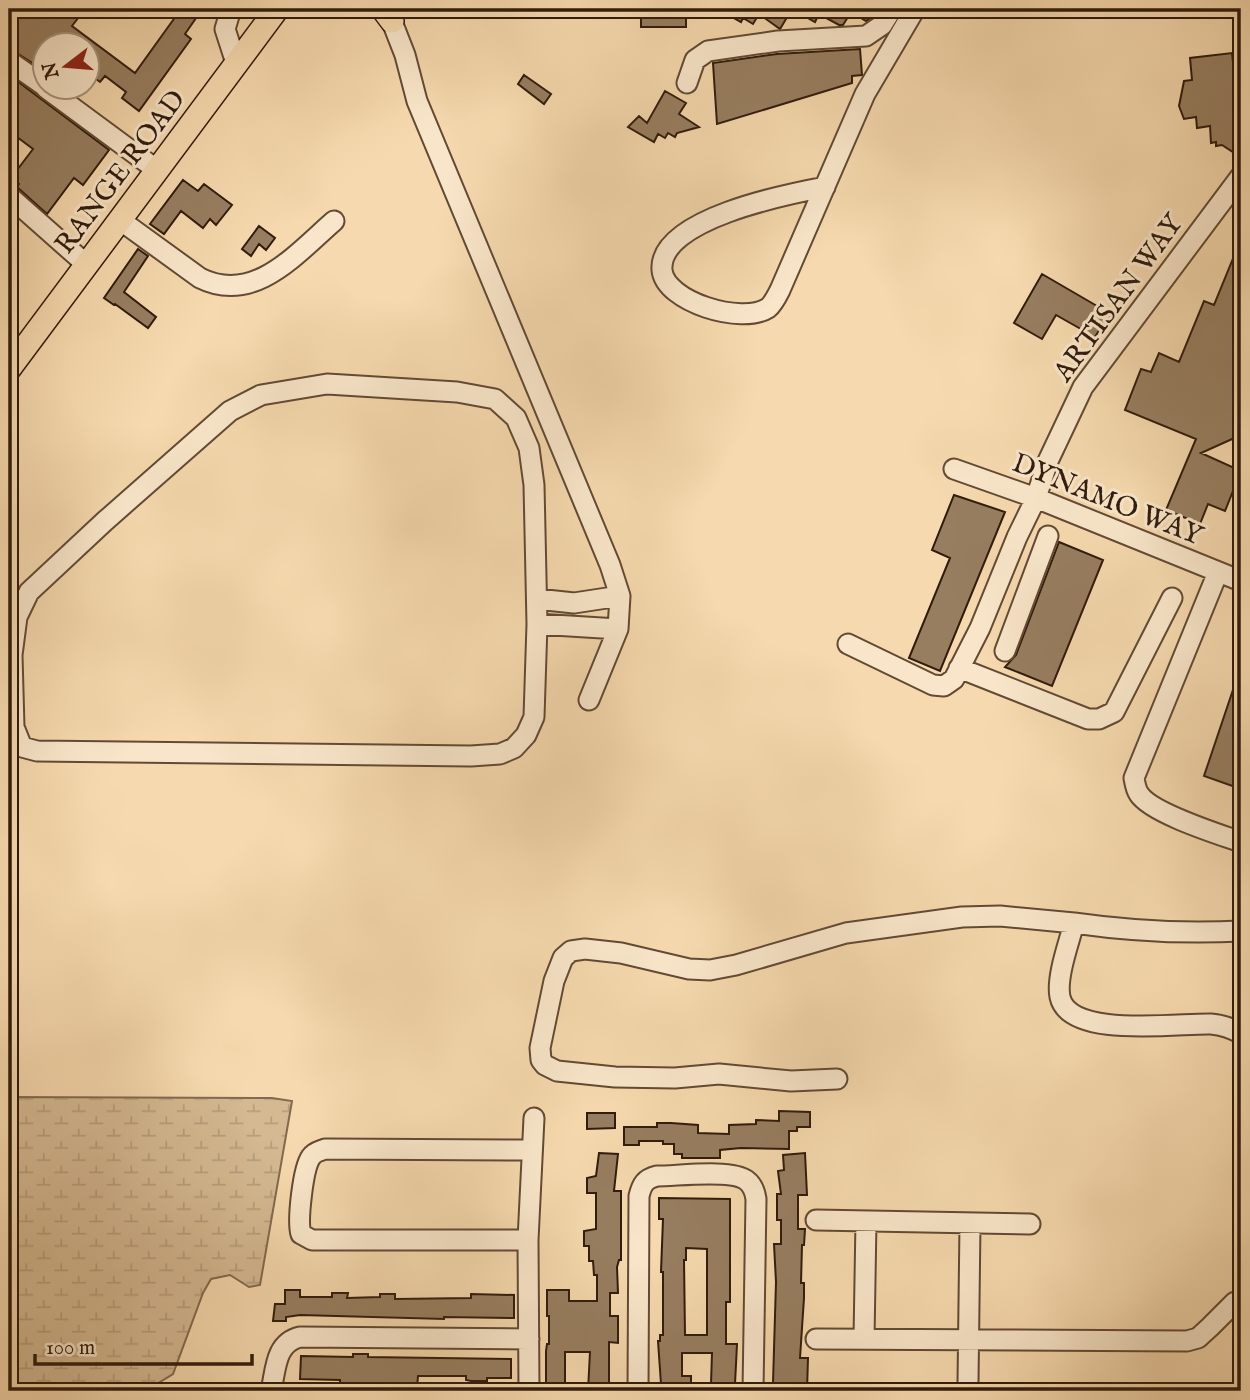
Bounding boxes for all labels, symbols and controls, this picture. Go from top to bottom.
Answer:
north arrow [32,32,102,102]
text: N [38,58,66,82]
street label: RANGE ROAD [48,84,194,261]
street label: ARTISAN WAY [1046,206,1193,390]
street label: DYNAMO WAY [1007,446,1209,555]
scale bar [35,1323,252,1367]
text: 100 m [46,1335,95,1362]

